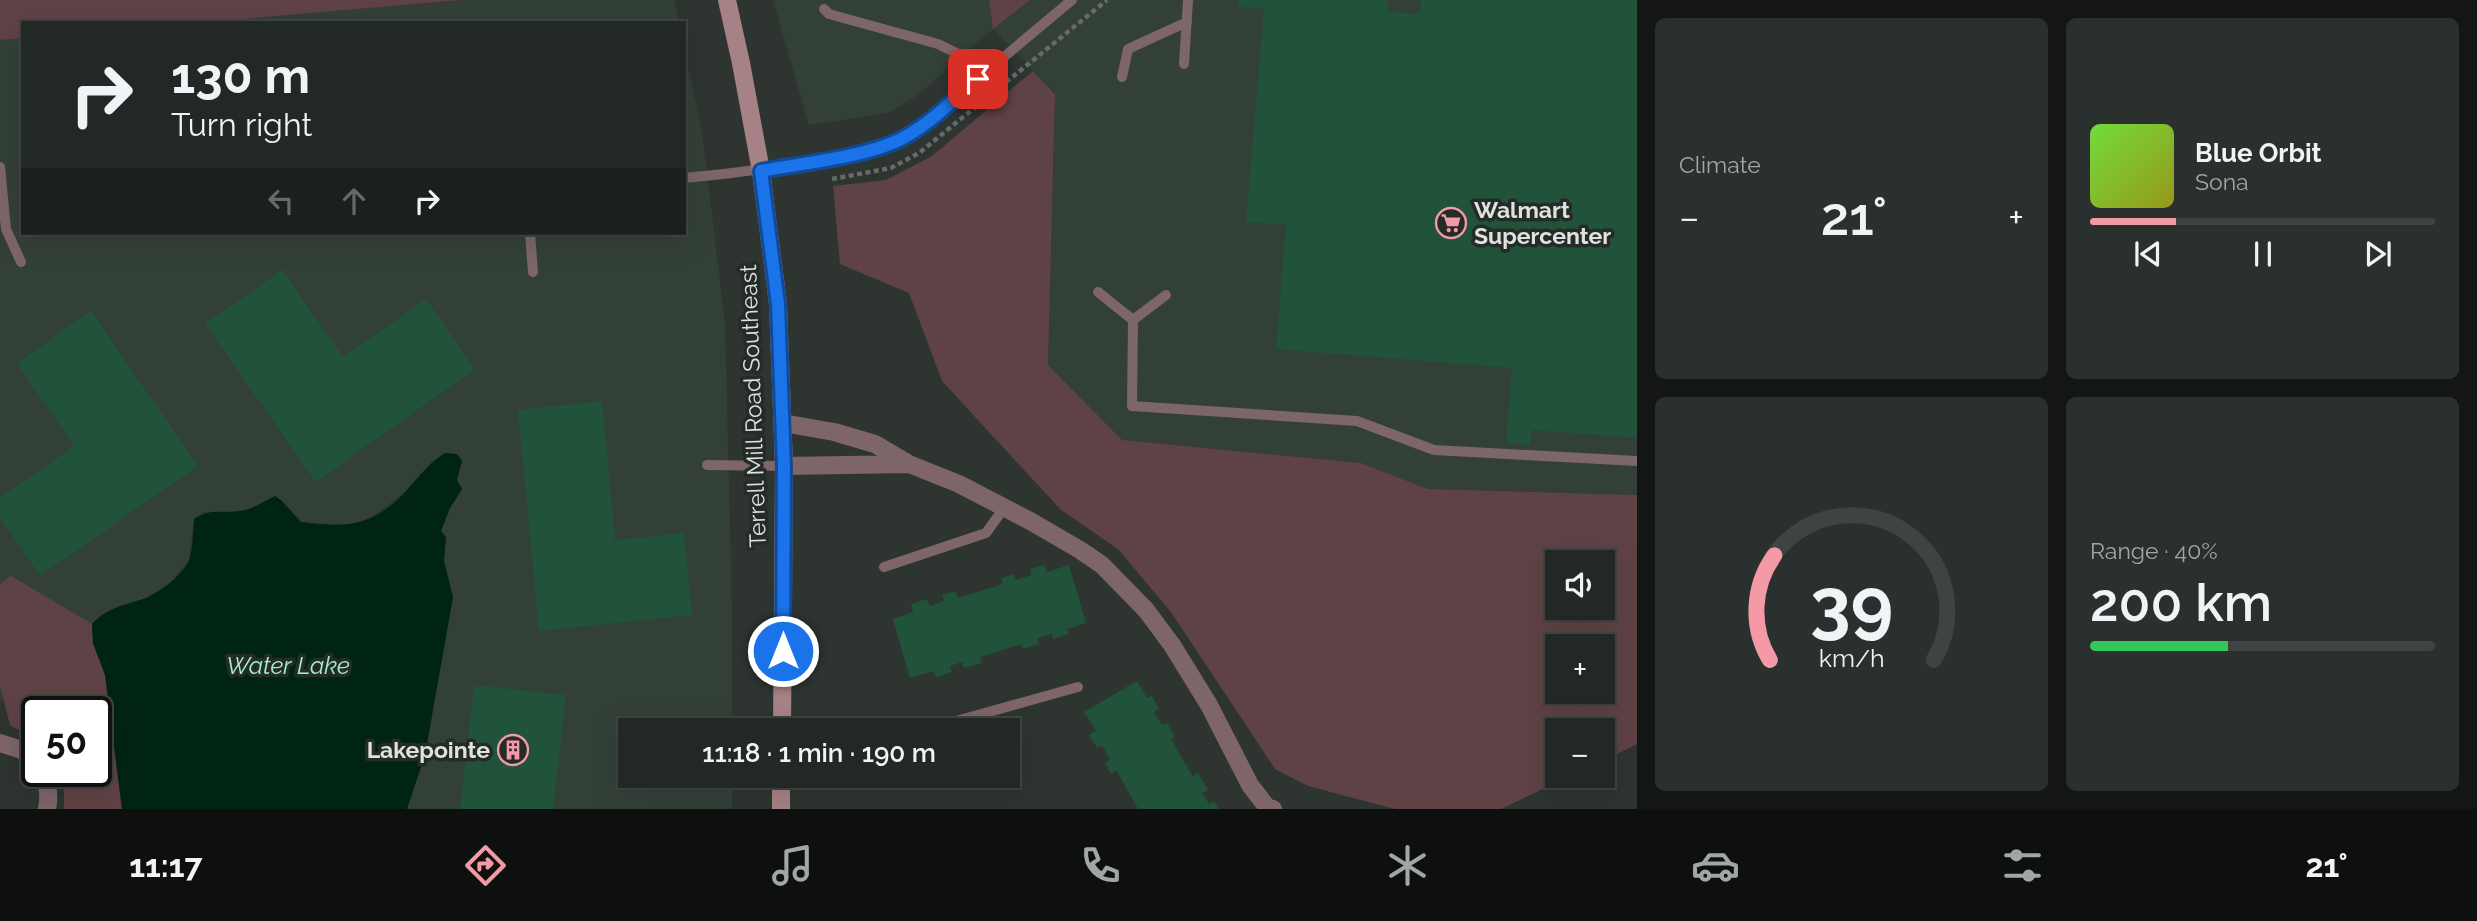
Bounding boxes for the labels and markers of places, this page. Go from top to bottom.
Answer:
pin [948,49,1008,109]
place label: Walmart Supercenter [1474,196,1611,249]
supermarket icon: Walmart Supercenter [1434,206,1468,240]
building icon: Lakepointe [496,733,530,767]
place label: Lakepointe [367,736,490,763]

